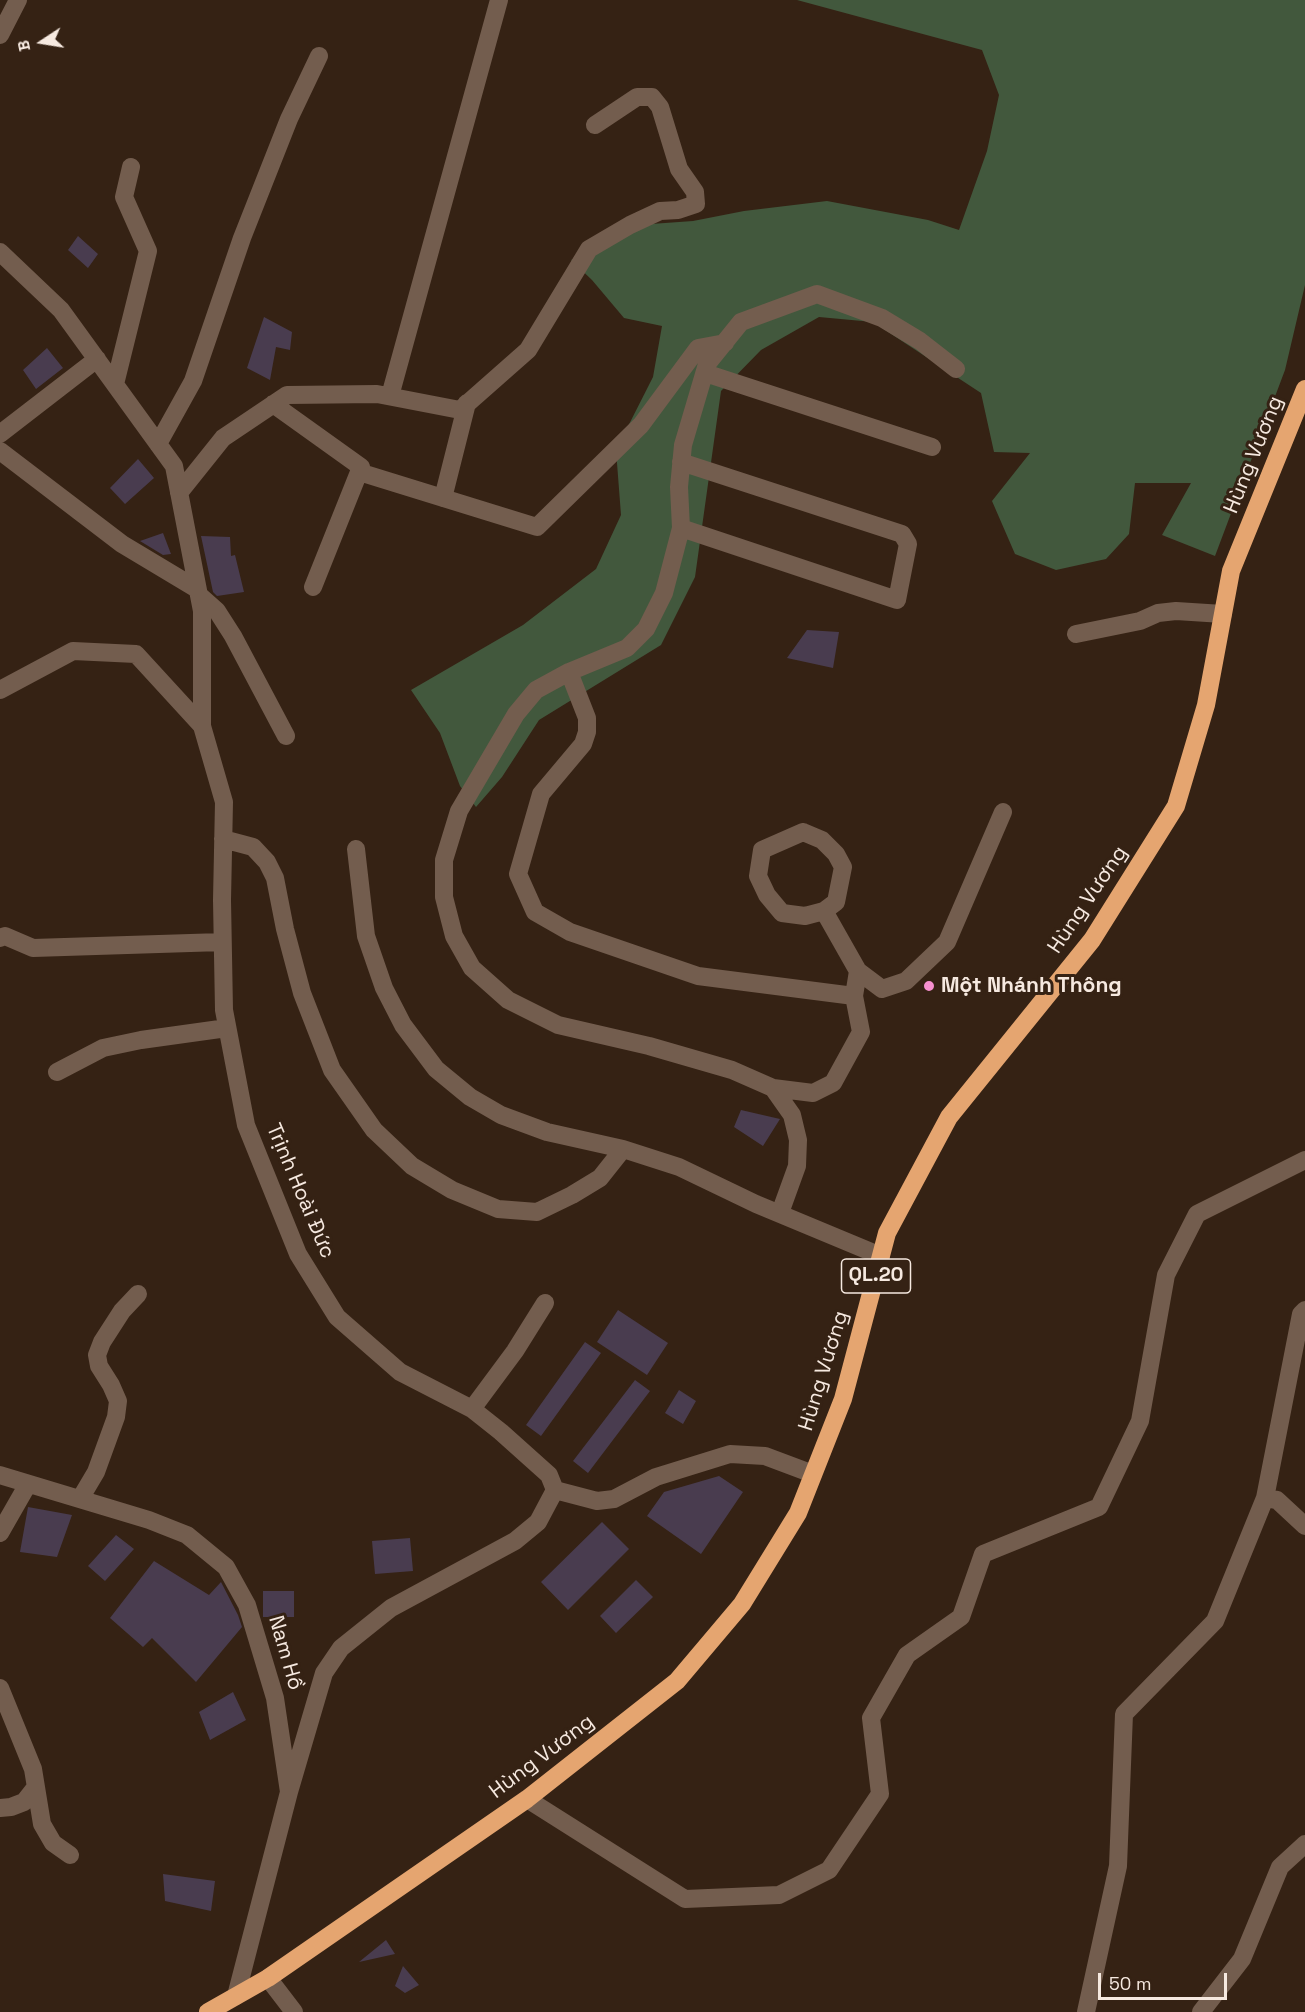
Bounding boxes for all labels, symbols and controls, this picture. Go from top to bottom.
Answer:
north arrow [12,12,72,72]
text: B [13,38,35,53]
street label: Hùng Vương [1219,393,1289,517]
street label: Hùng Vương [1043,842,1133,958]
place label: Một Nhánh Thông [941,973,1122,999]
marker: Một Nhánh Thông [922,979,936,993]
street label: Trịnh Hoài Đức [260,1120,340,1262]
road number: QL.20 [842,1259,910,1293]
street label: Hùng Vương [794,1308,854,1434]
street label: Nam Hồ [262,1613,308,1693]
street label: Hùng Vương [485,1710,599,1804]
scale bar [1101,1961,1230,1999]
text: 50 m [1109,1972,1151,1995]

